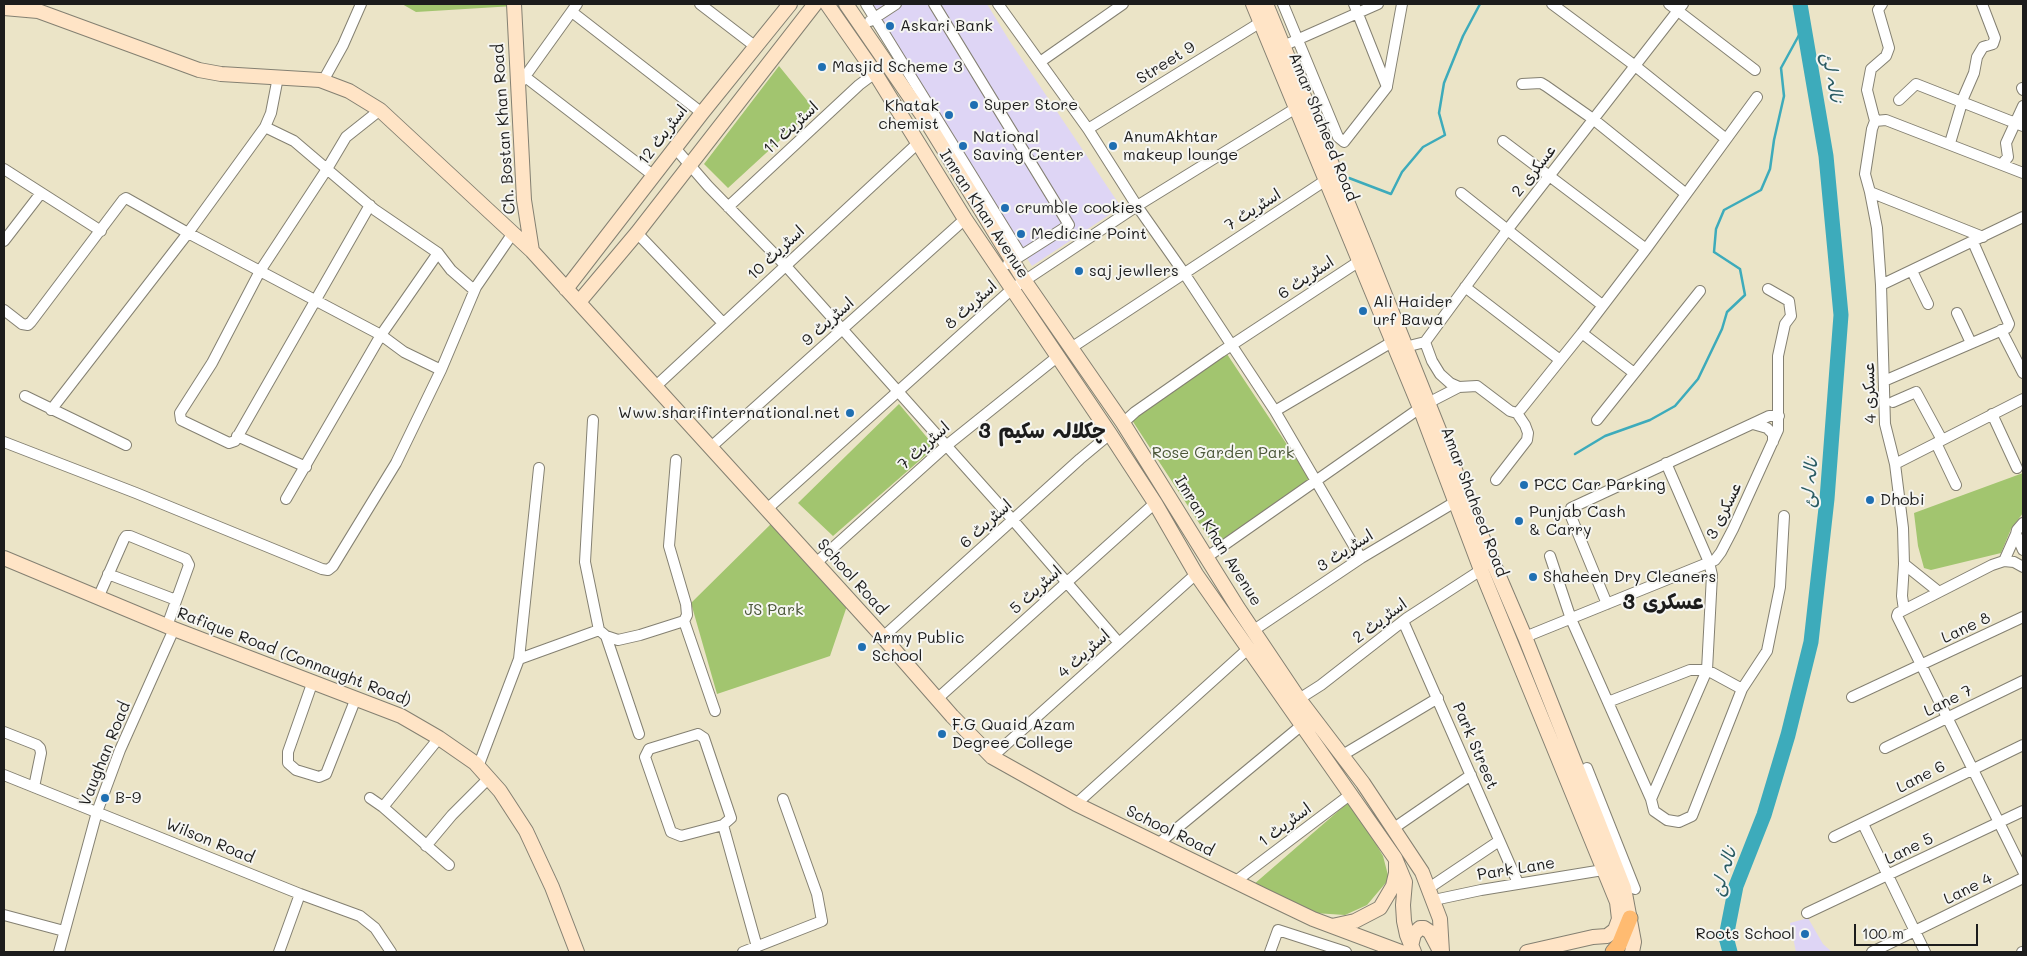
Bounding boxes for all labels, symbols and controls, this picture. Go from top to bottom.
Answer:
place label: Askari Bank [900,16,993,36]
marker: Askari Bank [884,20,896,32]
street label: Street 9 [1133,38,1199,88]
street label: Ch. Bostan Khan Road [488,43,520,215]
street label: Amar Shaheed Road [1284,50,1362,204]
water label: نالہ لئ [1817,51,1847,105]
place label: Masjid Scheme 3 [832,57,963,77]
marker: Masjid Scheme 3 [816,61,828,73]
place label: Super Store [984,95,1078,115]
place label: Khatak chemist [878,96,939,134]
street label: اسٹریٹ 11 [759,98,823,158]
marker: Super Store [968,99,980,111]
street label: اسٹریٹ 12 [634,101,692,169]
marker: Khatak chemist [943,109,955,121]
place label: National Saving Center [973,127,1084,165]
place label: AnumAkhtar makeup lounge [1123,127,1238,165]
marker: National Saving Center [957,140,969,152]
marker: AnumAkhtar makeup lounge [1107,140,1119,152]
street label: عسکری 2 [1508,141,1560,201]
street label: Imran Khan Avenue [935,146,1033,282]
street label: اسٹریٹ 7 [1221,185,1285,235]
place label: crumble cookies [1015,198,1143,218]
marker: crumble cookies [999,202,1011,214]
street label: اسٹریٹ 10 [744,222,808,284]
place label: Medicine Point [1031,224,1147,244]
marker: Medicine Point [1015,228,1027,240]
street label: اسٹریٹ 6 [1274,252,1338,304]
place label: saj jewllers [1089,261,1179,281]
marker: saj jewllers [1073,265,1085,277]
street label: اسٹریٹ 8 [941,277,1001,333]
place label: Ali Haider urf Bawa [1373,292,1452,330]
street label: اسٹریٹ 9 [798,294,858,350]
marker: Ali Haider urf Bawa [1357,305,1369,317]
street label: عسکری 4 [1859,362,1881,424]
place label: Www.sharifinternational.net [618,403,840,423]
marker: Www.sharifinternational.net [844,407,856,419]
street label: اسٹریٹ 7 [894,418,954,474]
district label: چکلالہ سکیم 3 [978,419,1106,445]
street label: Amar Shaheed Road [1437,424,1511,580]
park label: Rose Garden Park [1152,443,1294,463]
water label: نالہ لئ [1797,456,1823,508]
street label: Imran Khan Avenue [1170,472,1266,610]
place label: PCC Car Parking [1534,475,1666,495]
marker: PCC Car Parking [1518,479,1530,491]
street label: عسکری 3 [1702,479,1746,543]
place label: Dhobi [1880,490,1925,510]
marker: Dhobi [1864,494,1876,506]
street label: اسٹریٹ 6 [956,496,1016,552]
place label: Punjab Cash & Carry [1529,502,1625,540]
marker: Punjab Cash & Carry [1513,515,1525,527]
street label: اسٹریٹ 3 [1313,526,1377,576]
street label: School Road [813,535,891,619]
street label: اسٹریٹ 5 [1006,562,1066,618]
place label: Shaheen Dry Cleaners [1543,567,1716,587]
marker: Shaheen Dry Cleaners [1527,571,1539,583]
district label: عسکری 3 [1623,590,1703,616]
street label: اسٹریٹ 2 [1349,594,1411,648]
park label: JS Park [744,600,804,620]
street label: Rafique Road (Connaught Road) [174,603,414,711]
street label: Lane 8 [1938,608,1994,648]
street label: اسٹریٹ 4 [1054,626,1114,682]
place label: Army Public School [872,628,964,666]
marker: Army Public School [856,641,868,653]
street label: Lane 7 [1921,681,1975,721]
street label: Vaughan Road [75,699,135,809]
street label: Park Street [1448,700,1502,792]
place label: F.G Quaid Azam Degree College [952,715,1075,753]
marker: F.G Quaid Azam Degree College [936,728,948,740]
street label: Lane 6 [1894,757,1948,797]
place label: B-9 [115,788,141,808]
marker: B-9 [99,792,111,804]
street label: اسٹریٹ 1 [1255,799,1315,851]
street label: School Road [1123,801,1217,861]
street label: Wilson Road [163,814,257,868]
street label: Lane 5 [1882,829,1936,869]
water label: نالہ لئ [1706,844,1742,898]
street label: Park Lane [1476,853,1556,885]
street label: Lane 4 [1941,869,1995,909]
scale bar [1857,914,1981,946]
text: 100 m [1862,923,1904,943]
place label: Roots School [1695,924,1795,944]
marker: Roots School [1799,928,1811,940]

